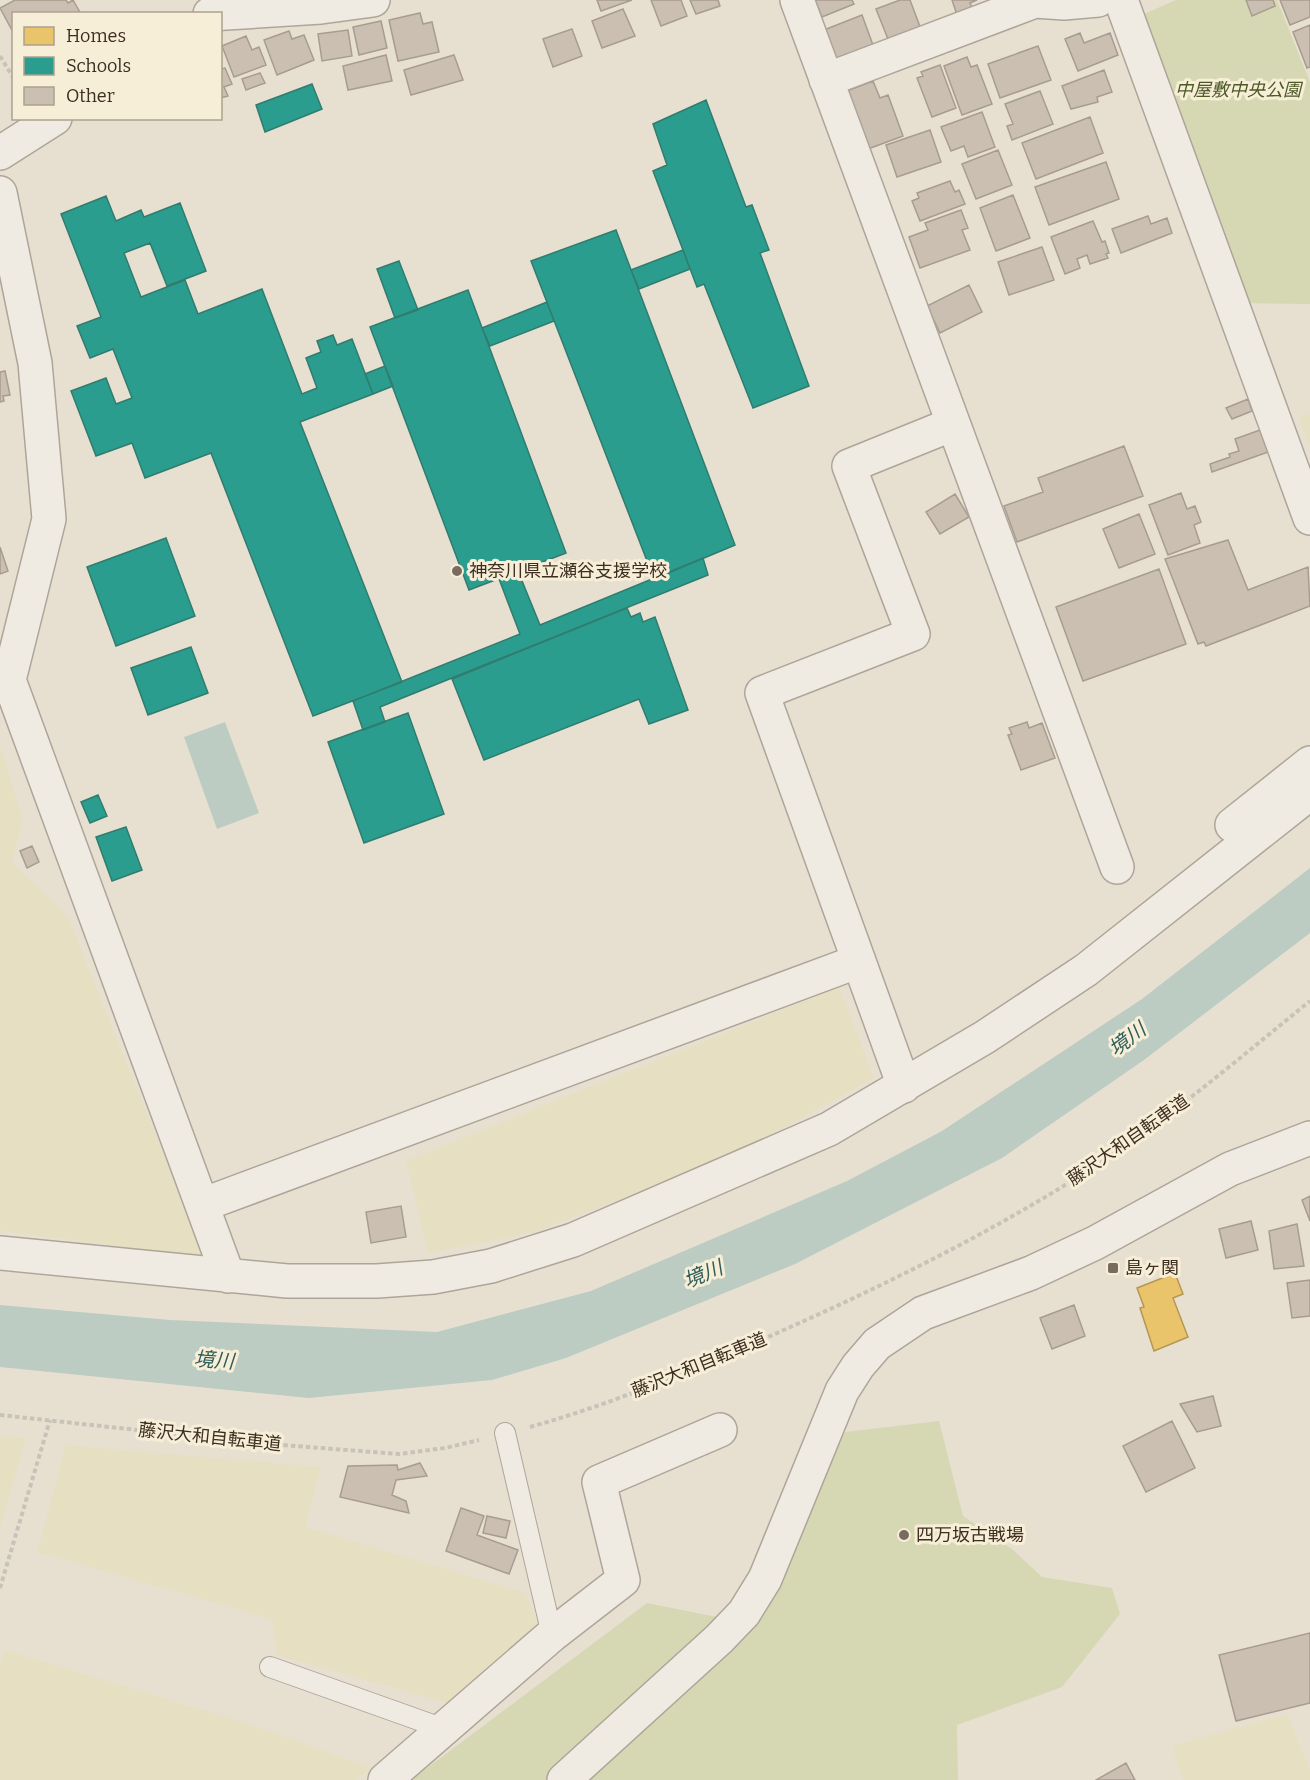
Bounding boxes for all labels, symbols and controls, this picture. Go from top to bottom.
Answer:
legend [12,12,222,120]
text: Homes [66,25,126,47]
text: Schools [66,55,131,77]
park label: 中屋敷中央公園 [1175,79,1304,101]
text: Other [66,85,115,107]
place label: 神奈川県立瀬谷支援学校 [469,560,667,582]
marker: 神奈川県立瀬谷支援学校 [450,564,464,578]
water label: 境川 [1104,1016,1152,1061]
street label: 藤沢大和自転車道 [1063,1090,1193,1190]
water label: 境川 [680,1254,728,1293]
place label: 島ヶ関 [1125,1257,1179,1279]
marker: 島ヶ関 [1106,1261,1120,1275]
street label: 藤沢大和自転車道 [628,1328,770,1402]
water label: 境川 [193,1347,237,1374]
street label: 藤沢大和自転車道 [137,1419,283,1455]
place label: 四万坂古戦場 [916,1524,1024,1546]
marker: 四万坂古戦場 [897,1528,911,1542]

